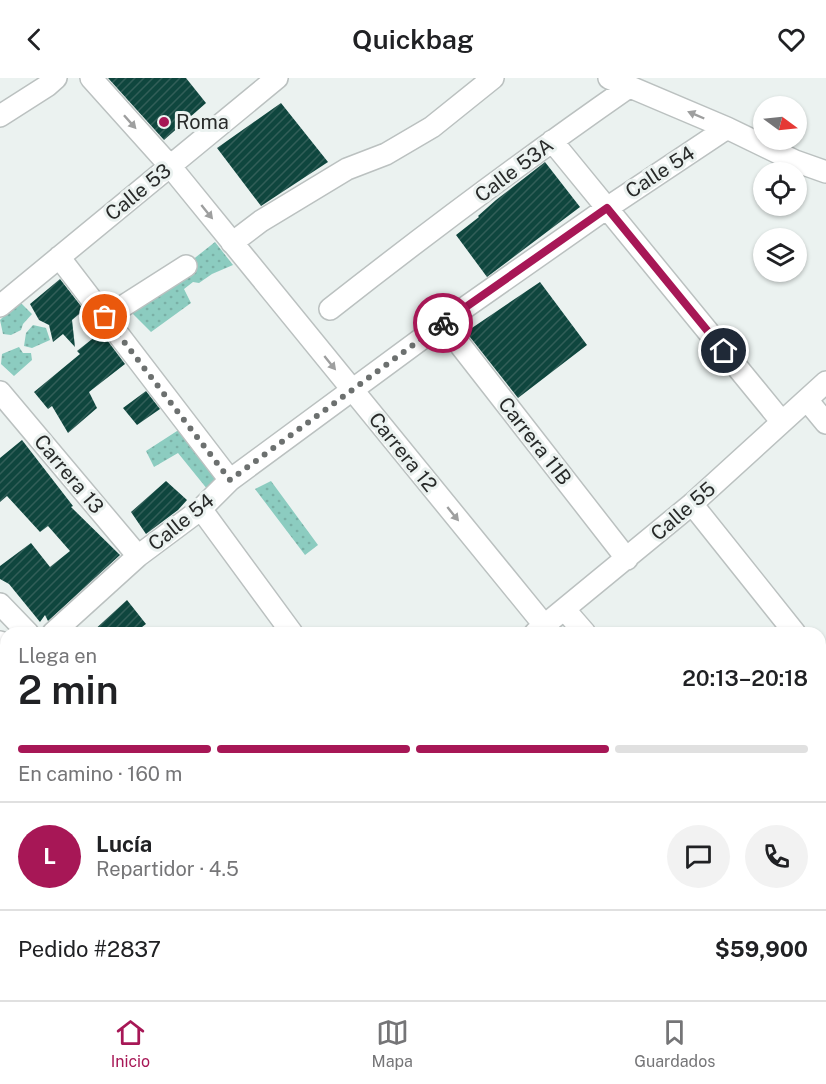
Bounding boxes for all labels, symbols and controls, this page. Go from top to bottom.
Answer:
icon: back [18,23,51,56]
text: Quickbag [352,23,474,55]
icon: heart [775,23,808,56]
north arrow [753,96,807,150]
map controls [753,96,807,282]
place label: Roma [176,110,229,134]
one-way arrow [686,110,704,120]
one-way arrow [123,114,136,129]
marker: Roma [157,115,171,129]
street label: Calle 53A [470,133,558,207]
street label: Calle 54 [621,141,699,203]
street label: Calle 53 [100,158,176,226]
button: locate [753,162,807,216]
one-way arrow [200,204,212,219]
button: layers [753,228,807,282]
pin [79,291,130,342]
courier [413,293,473,353]
icon: bag [88,300,121,333]
icon: bike [427,307,460,340]
pin [698,325,749,376]
icon: home [707,334,740,367]
one-way arrow [323,355,336,370]
street label: Carrera 11B [493,392,577,490]
street label: Carrera 12 [364,408,442,496]
street label: Carrera 13 [29,430,109,518]
street label: Calle 55 [646,476,720,546]
street label: Calle 54 [143,488,219,556]
one-way arrow [447,506,460,522]
text: Llega en [18,644,97,668]
text: 20:13–20:18 [682,665,808,691]
text: 2 min [18,667,119,713]
text: En camino · 160 m [18,762,182,786]
button: chat [667,825,730,888]
button: phone [745,825,808,888]
text: Lucía [96,831,152,857]
text: L [43,843,56,869]
text: Repartidor · 4.5 [96,857,239,881]
text: Pedido #2837 [18,936,161,962]
text: $59,900 [715,936,808,962]
tab: Inicio [111,1016,150,1071]
tab: Mapa [372,1016,413,1071]
tab: Guardados [634,1016,715,1071]

